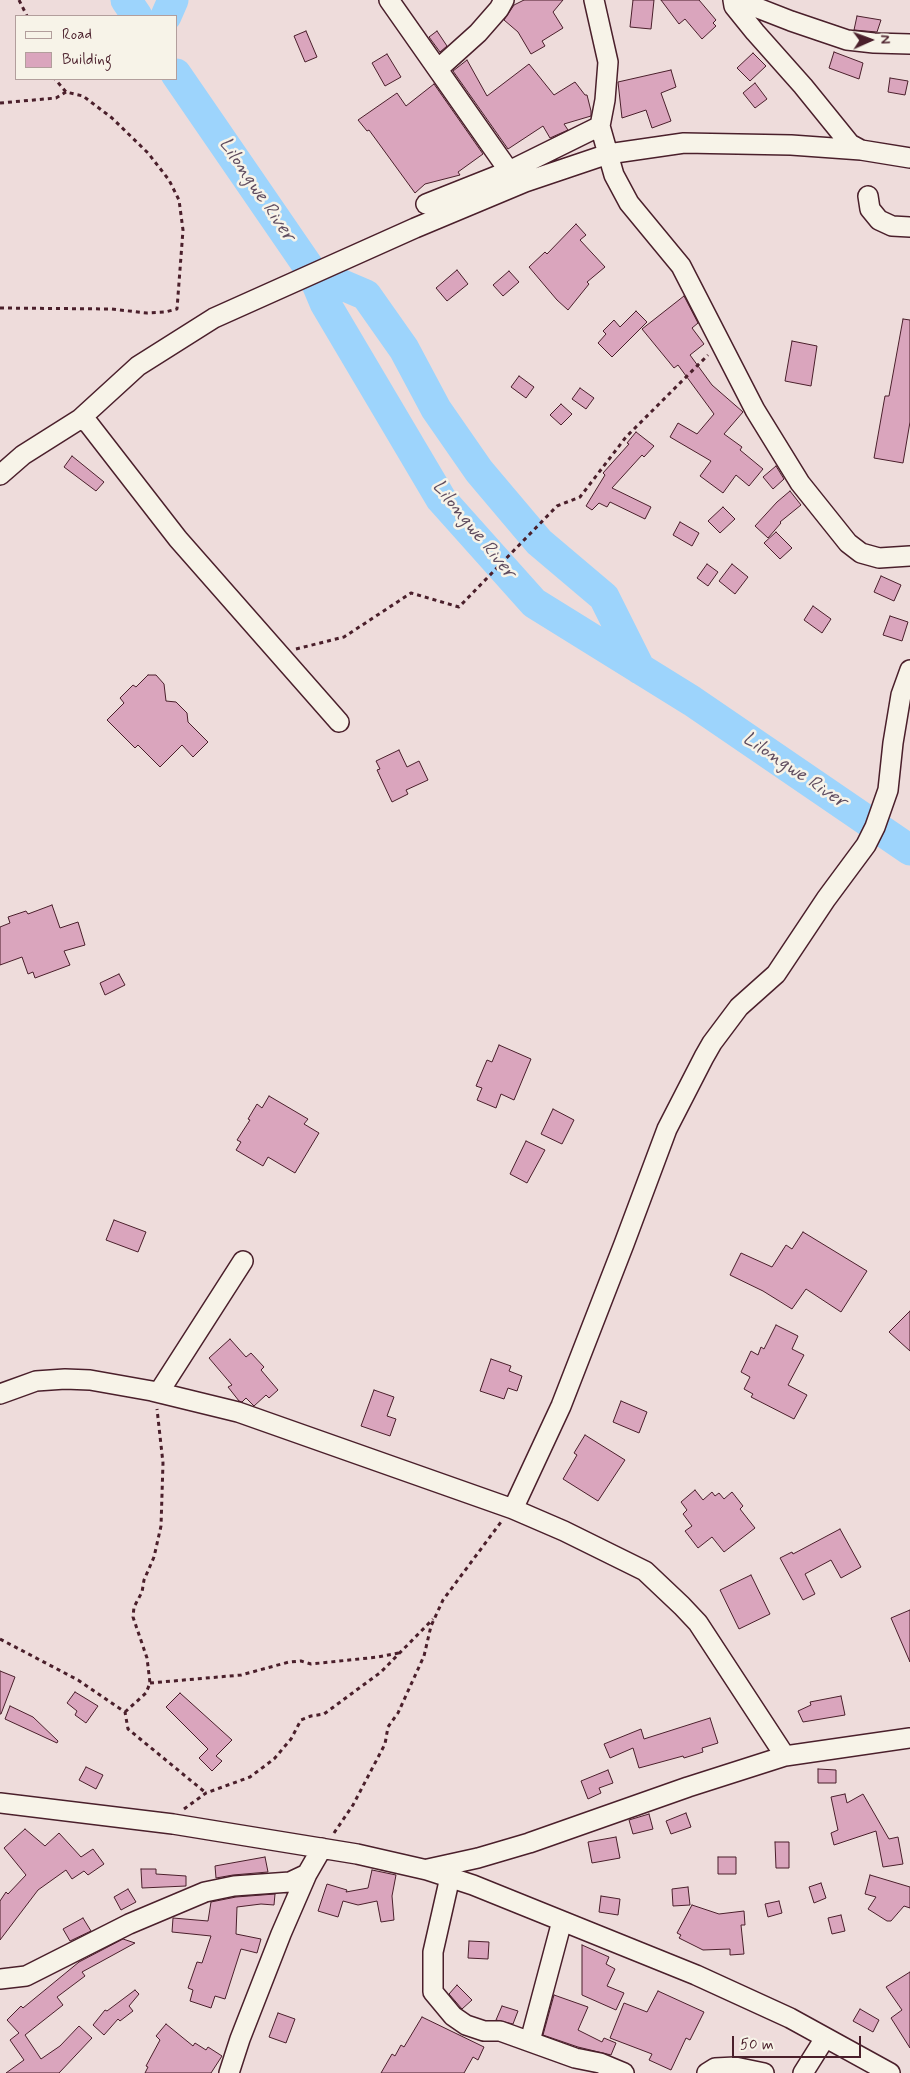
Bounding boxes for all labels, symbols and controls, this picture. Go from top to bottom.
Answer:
legend [15,15,178,80]
north arrow [845,15,895,65]
text: Road [62,25,92,45]
text: N [876,34,894,44]
text: Building [62,50,112,70]
water label: Lilongwe River [213,134,299,246]
water label: Lilongwe River [426,476,520,584]
water label: Lilongwe River [738,728,850,814]
scale bar [735,2026,864,2058]
text: 50 m [740,2035,774,2055]

